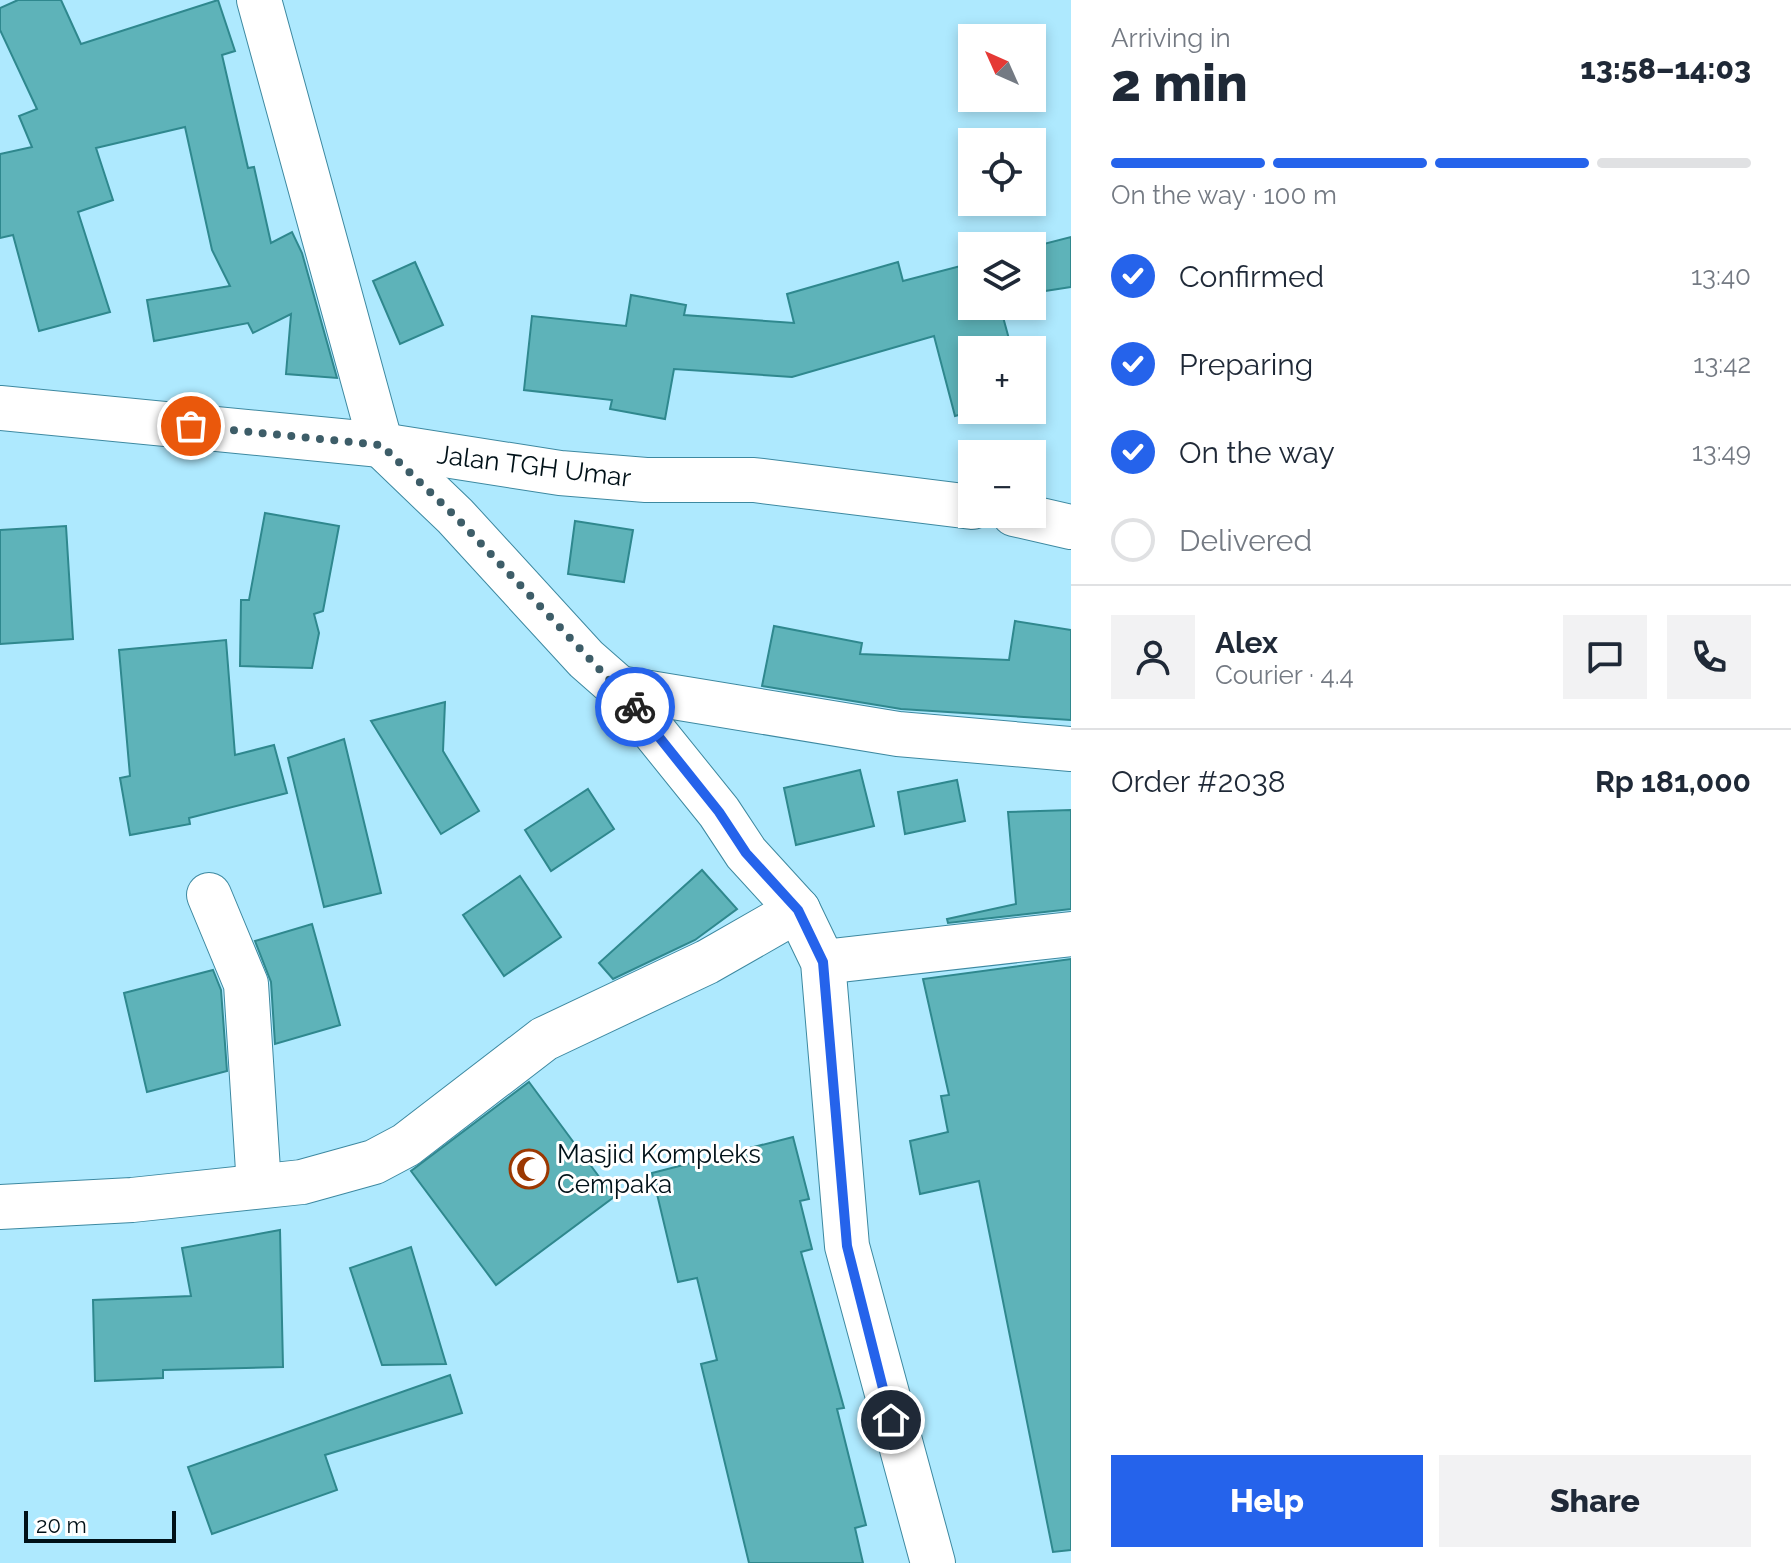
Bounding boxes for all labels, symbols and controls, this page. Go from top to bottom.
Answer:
text: Arriving in [1111,23,1231,53]
north arrow [958,24,1046,112]
map controls [958,24,1046,528]
text: 13:58–14:03 [1580,51,1751,86]
text: 2 min [1111,52,1248,113]
button: locate [958,128,1046,216]
text: On the way · 100 m [1111,180,1337,210]
button: layers [958,232,1046,320]
icon: check [1111,254,1155,298]
text: Confirmed [1179,259,1324,294]
text: 13:40 [1691,261,1751,291]
button: + [958,336,1046,424]
icon: check [1111,342,1155,386]
text: Preparing [1179,347,1313,382]
text: 13:42 [1693,349,1751,379]
pin [157,392,225,460]
icon: bag [169,404,213,448]
icon: check [1111,430,1155,474]
text: On the way [1179,435,1335,470]
text: 13:49 [1692,437,1751,467]
street label: Jalan TGH Umar [435,439,633,493]
button: − [958,440,1046,528]
text: Delivered [1179,523,1312,558]
button: person [1111,615,1195,699]
button: chat [1563,615,1647,699]
button: phone [1667,615,1751,699]
text: Alex [1215,625,1278,660]
text: Courier · 4.4 [1215,660,1354,690]
courier [595,667,675,747]
icon: bike [613,685,657,729]
text: Order #2038 [1111,764,1286,799]
text: Rp 181,000 [1595,764,1751,799]
place label: Masjid Kompleks Cempaka [557,1139,761,1199]
mosque icon: Masjid Kompleks Cempaka [508,1148,550,1190]
pin [857,1386,925,1454]
icon: home [869,1398,913,1442]
button: Help [1111,1455,1423,1547]
button: Share [1439,1455,1751,1547]
scale bar [24,1507,176,1543]
text: 20 m [36,1512,87,1538]

